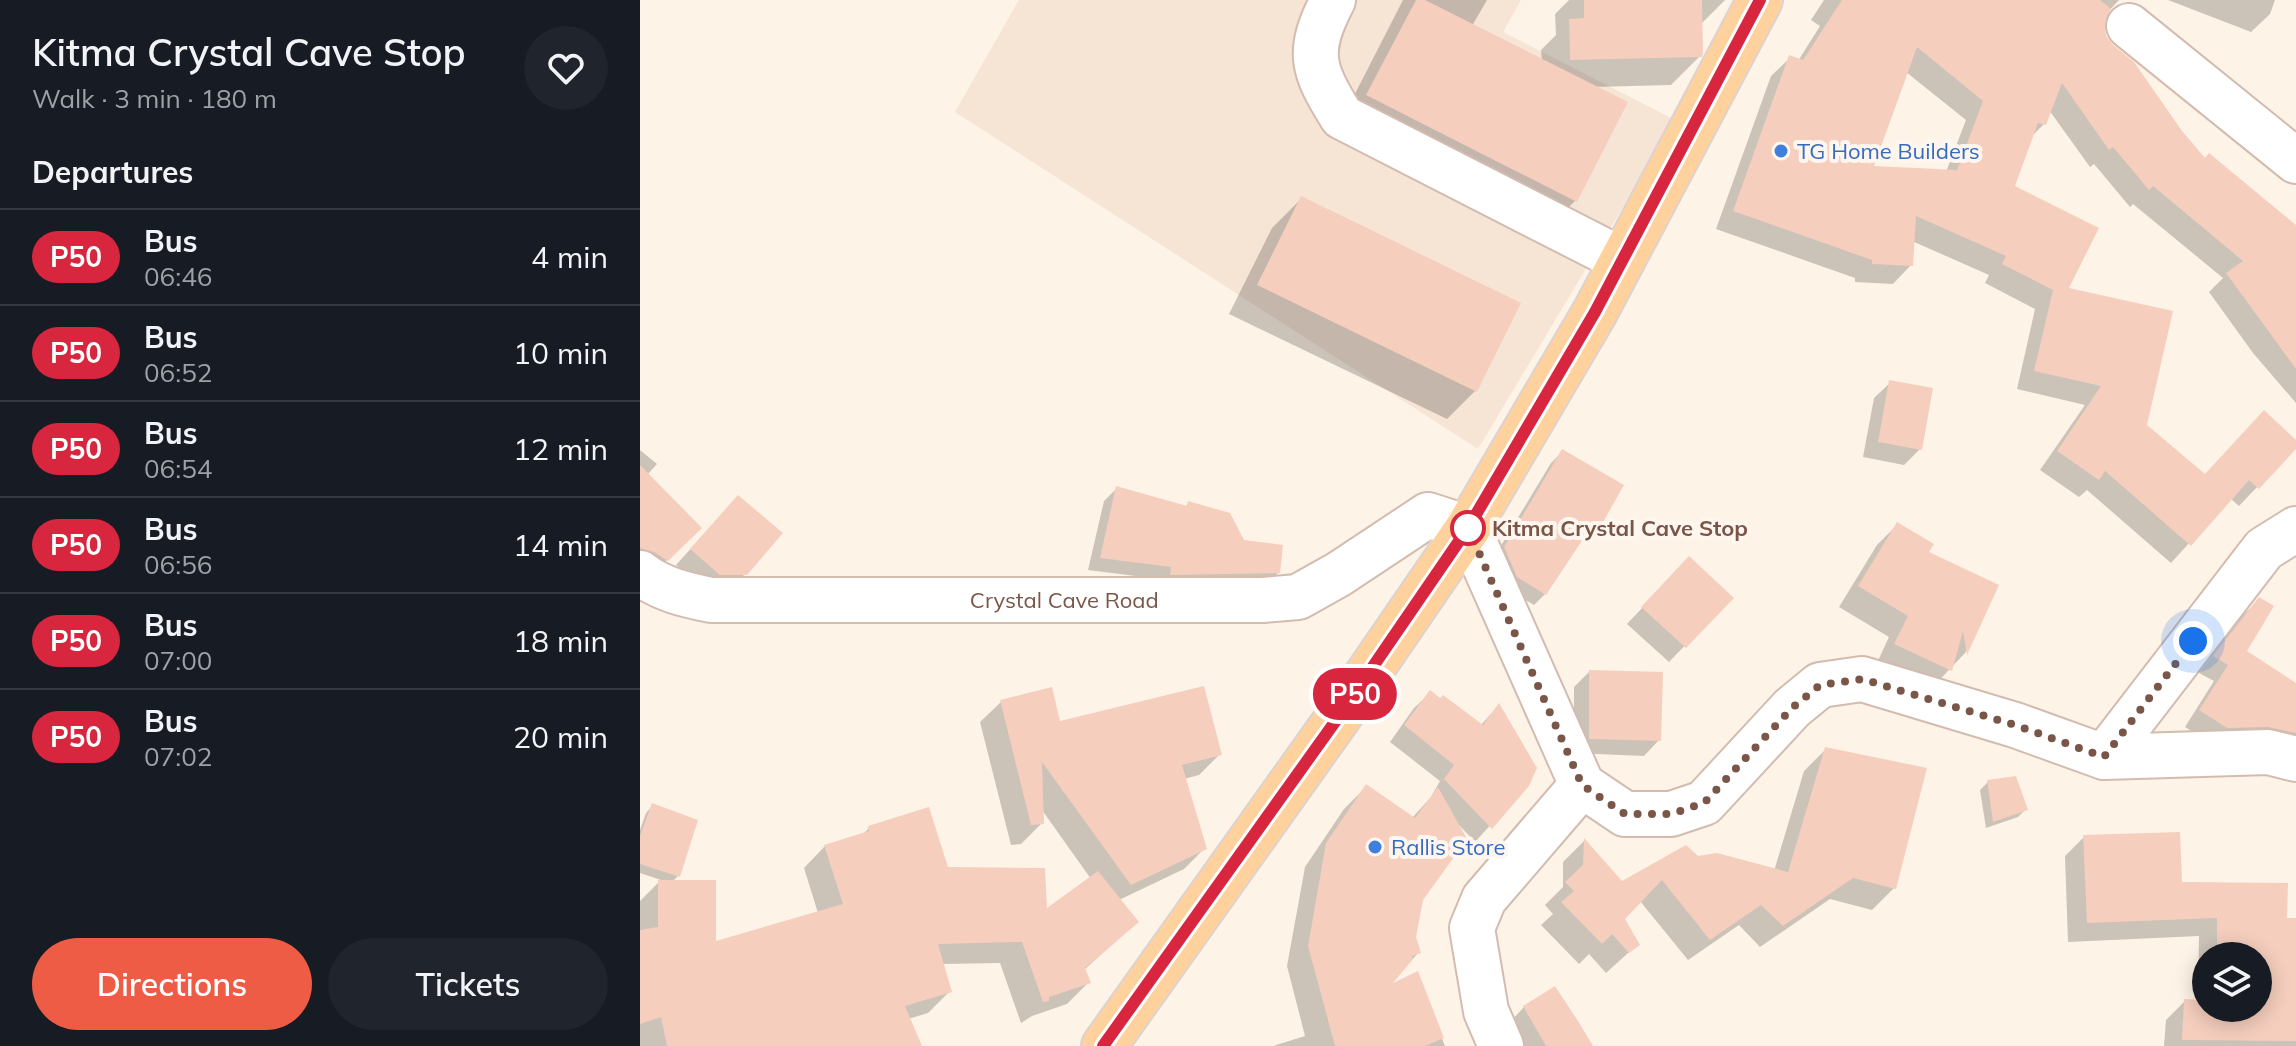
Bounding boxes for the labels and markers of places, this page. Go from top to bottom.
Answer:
place label: TG Home Builders [1797,137,1980,165]
marker: TG Home Builders [1772,142,1790,160]
marker: Kitma Crystal Cave Stop [1451,511,1485,545]
place label: Kitma Crystal Cave Stop [1492,514,1748,542]
place label: Rallis Store [1391,833,1505,861]
marker: Rallis Store [1366,838,1384,856]

